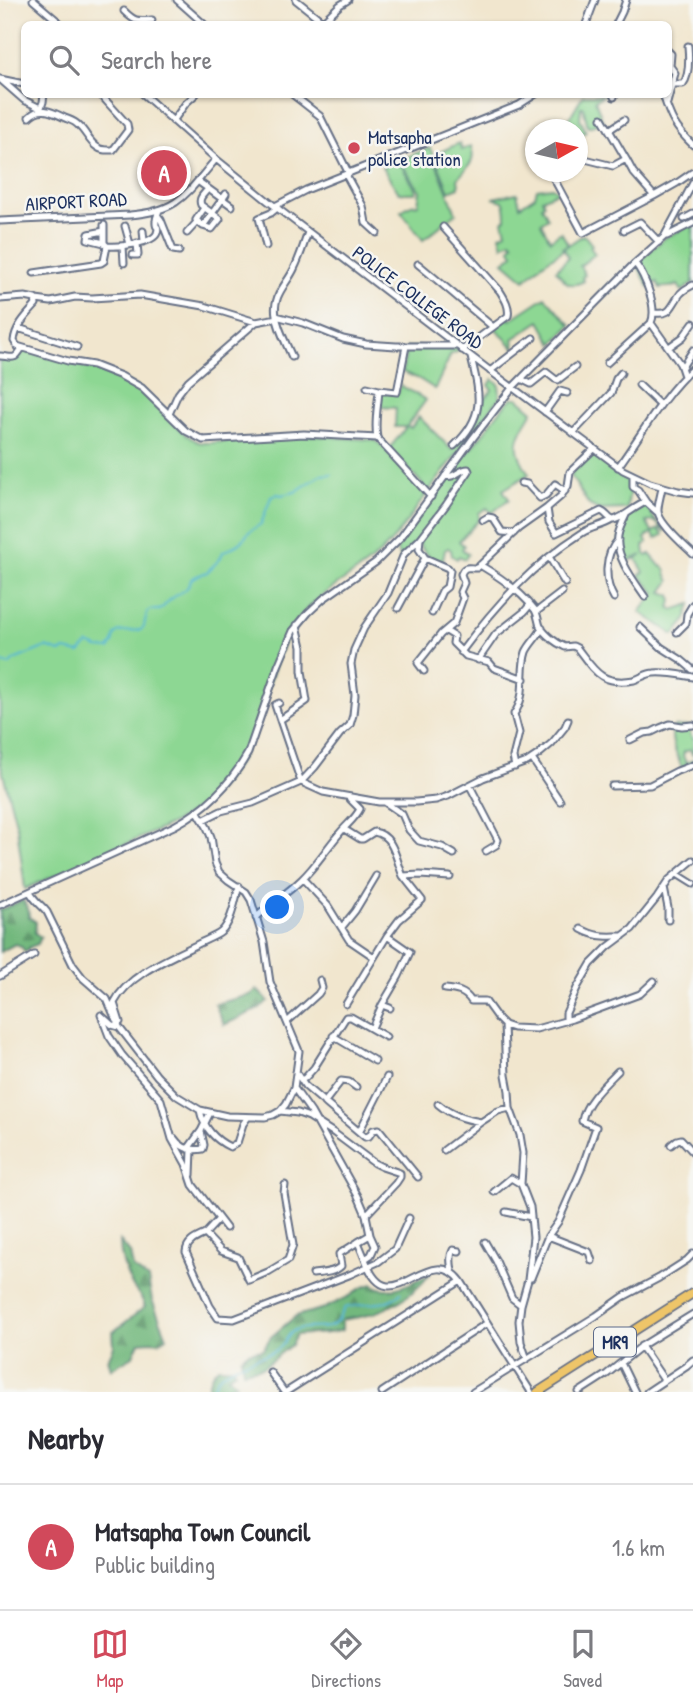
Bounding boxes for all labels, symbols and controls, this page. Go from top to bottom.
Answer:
search box [21,21,672,98]
icon: search [45,41,83,79]
text: Search here [101,42,212,77]
north arrow [525,119,588,182]
place label: Matsapha police station [368,124,461,172]
marker: Matsapha police station [346,140,362,156]
pin: A [141,147,187,199]
street label: AIRPORT ROAD [25,185,127,217]
street label: POLICE COLLEGE ROAD [347,239,489,355]
your location [260,890,294,924]
road number: MR9 [594,1328,636,1357]
text: Nearby [28,1418,104,1458]
text: Matsapha Town Council [95,1514,310,1549]
text: A [45,1532,57,1563]
text: 1.6 km [612,1532,665,1563]
text: Public building [95,1549,215,1580]
tab: Map [91,1625,129,1693]
tab: Directions [311,1625,381,1693]
tab: Saved [563,1625,602,1693]

